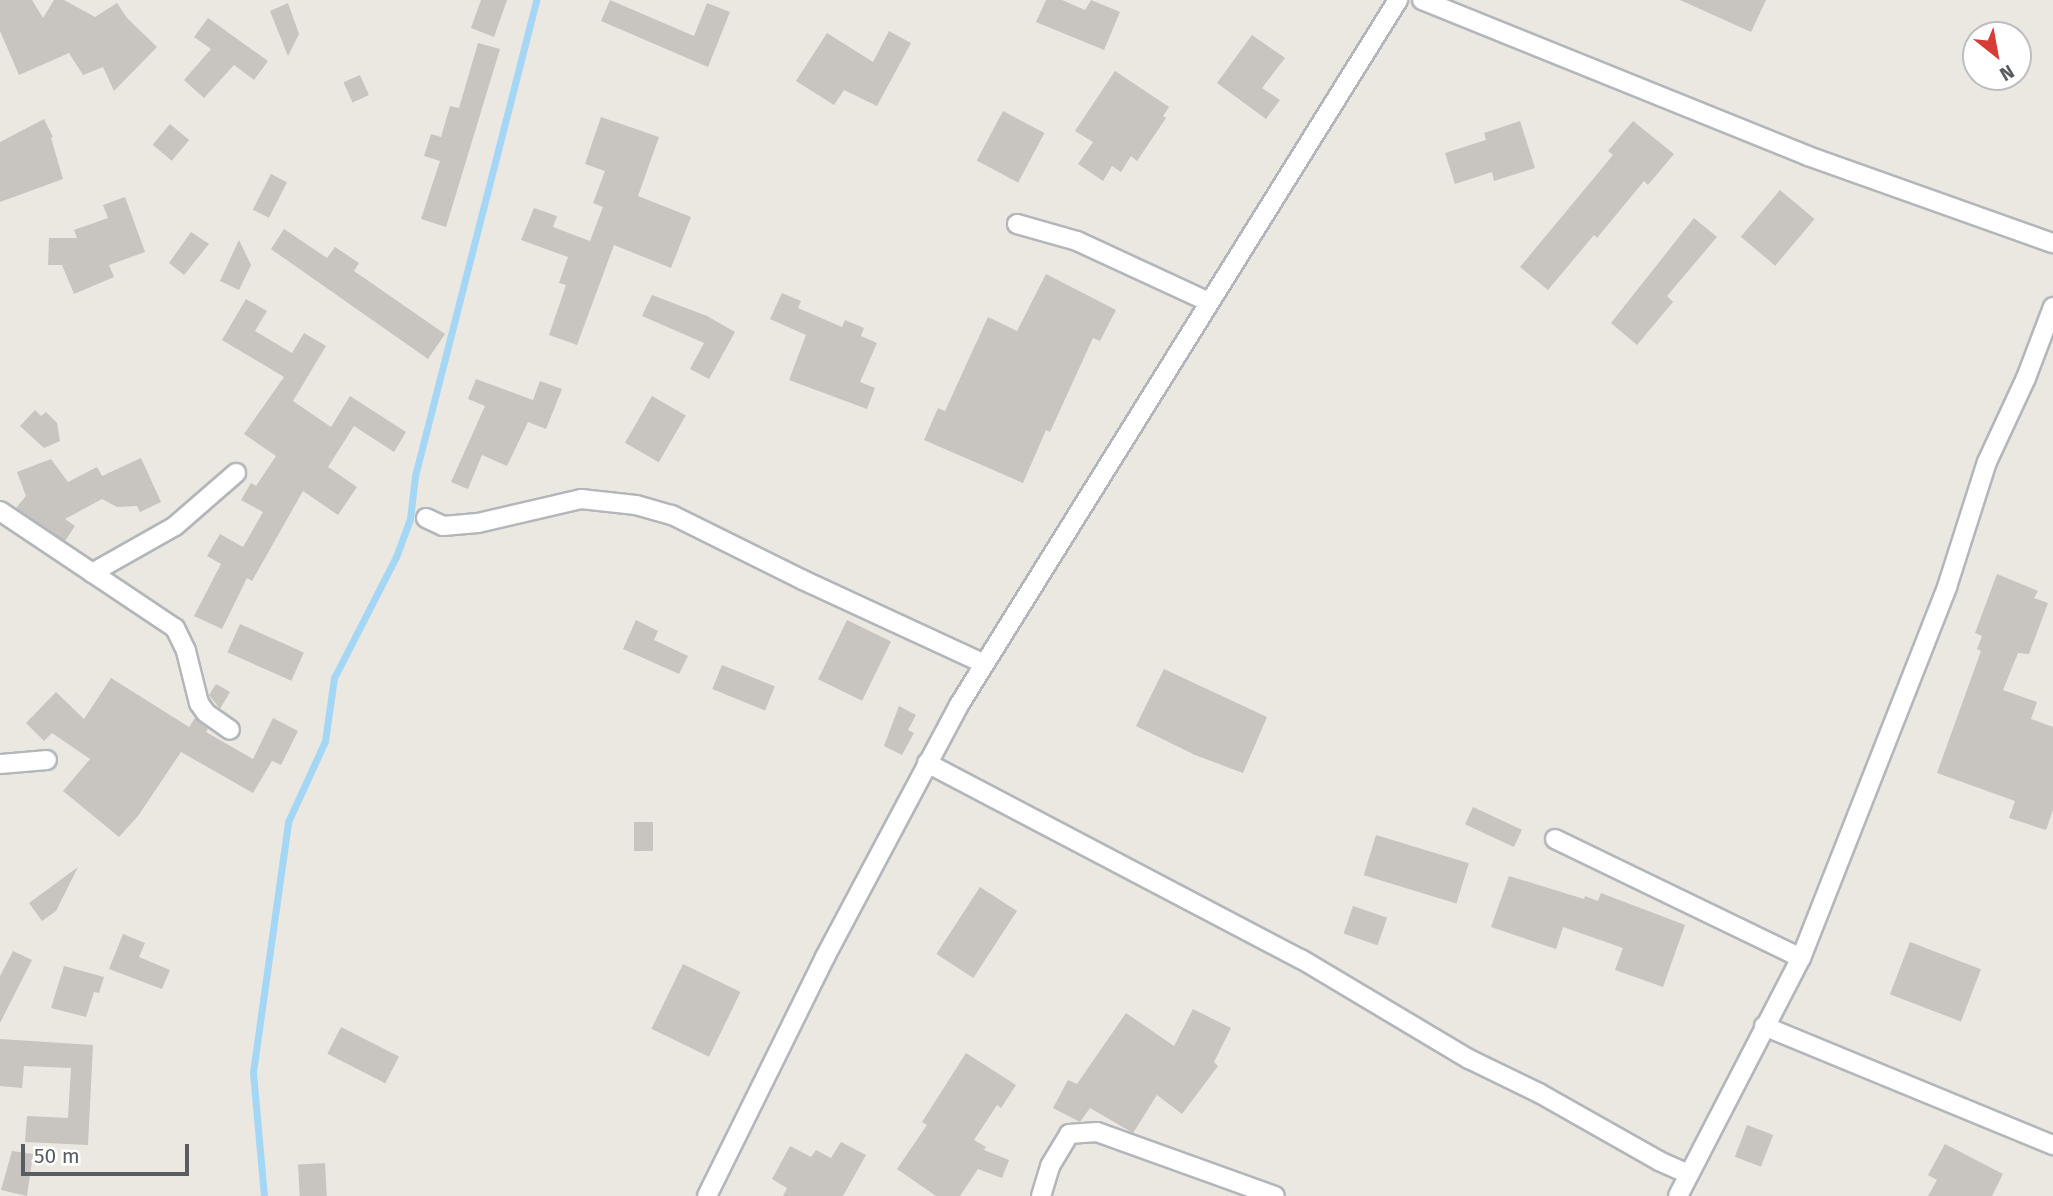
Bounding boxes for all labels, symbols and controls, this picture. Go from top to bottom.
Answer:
north arrow [1962,21,2032,91]
text: N [1996,60,2018,86]
scale bar [24,1130,192,1174]
text: 50 m [34,1143,80,1169]

